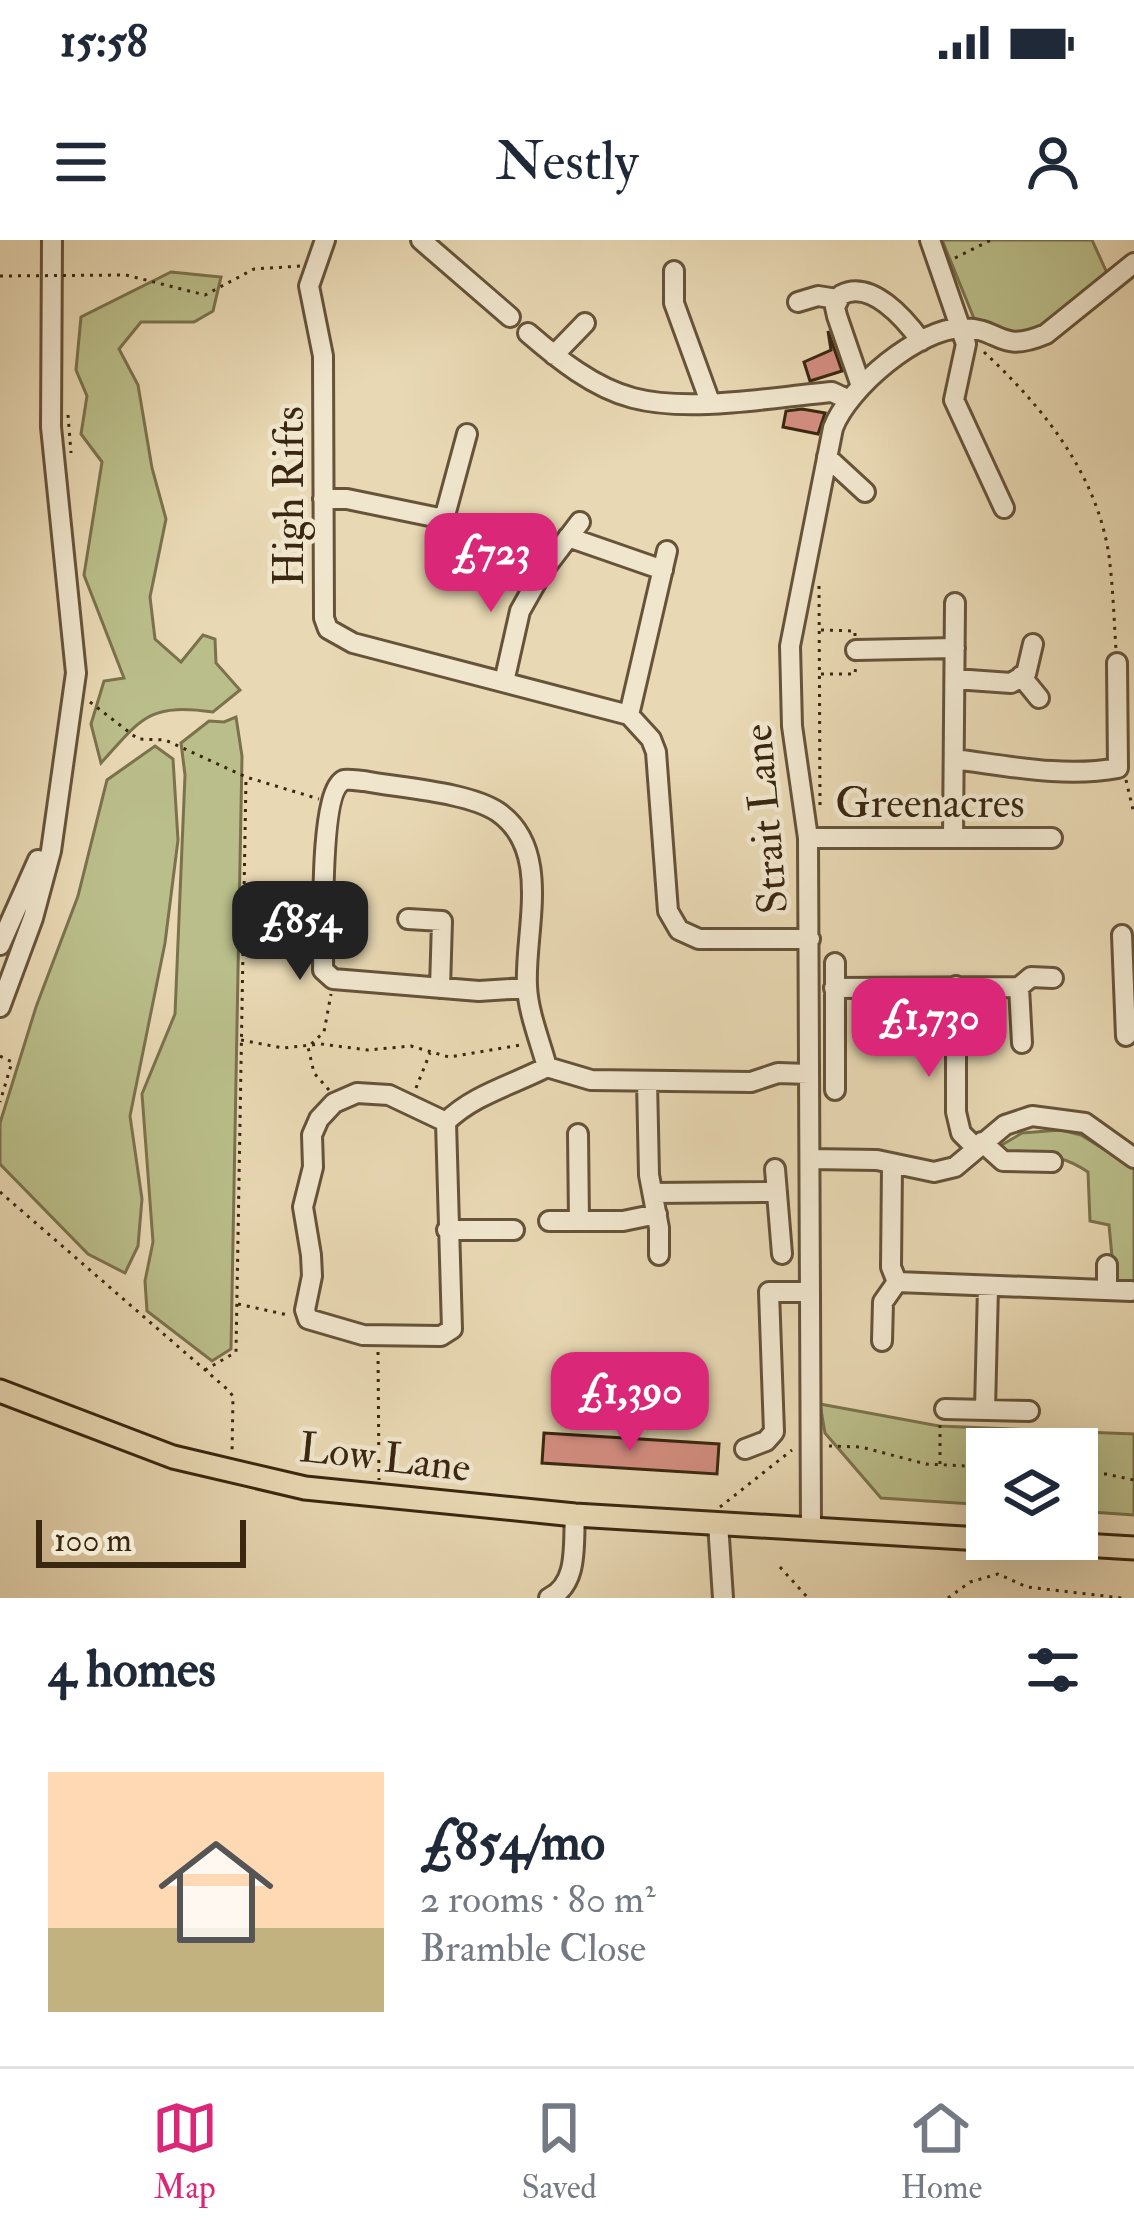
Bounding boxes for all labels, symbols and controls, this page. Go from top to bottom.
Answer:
text: 15:58 [60,14,148,70]
text: Nestly [495,128,639,196]
icon: menu [48,129,114,195]
icon: person [1020,129,1086,195]
street label: High Rifts [264,406,316,586]
pin: £723 [420,513,562,615]
text: £723 [452,527,530,576]
street label: Strait Lane [732,722,800,916]
street label: Greenacres [835,778,1025,830]
pin: £854 [229,881,371,983]
text: £854 [259,895,341,944]
pin: £1,730 [831,978,1027,1080]
text: £1,730 [879,992,979,1041]
pin: £1,390 [532,1352,728,1454]
text: £1,390 [578,1366,682,1415]
street label: Low Lane [296,1422,473,1494]
map controls [966,1428,1098,1560]
button: layers [966,1428,1098,1560]
scale bar [36,1514,246,1567]
text: 100 m [54,1520,132,1561]
icon: filters [1020,1637,1086,1703]
text: 4 homes [48,1638,216,1702]
text: £854/mo [420,1811,605,1875]
icon: home [144,1820,288,1964]
text: 2 rooms · 80 m² [420,1875,655,1924]
text: Bramble Close [420,1924,646,1973]
tab: Map [152,2095,218,2208]
tab: Saved [521,2095,597,2208]
tab: Home [900,2095,982,2208]

